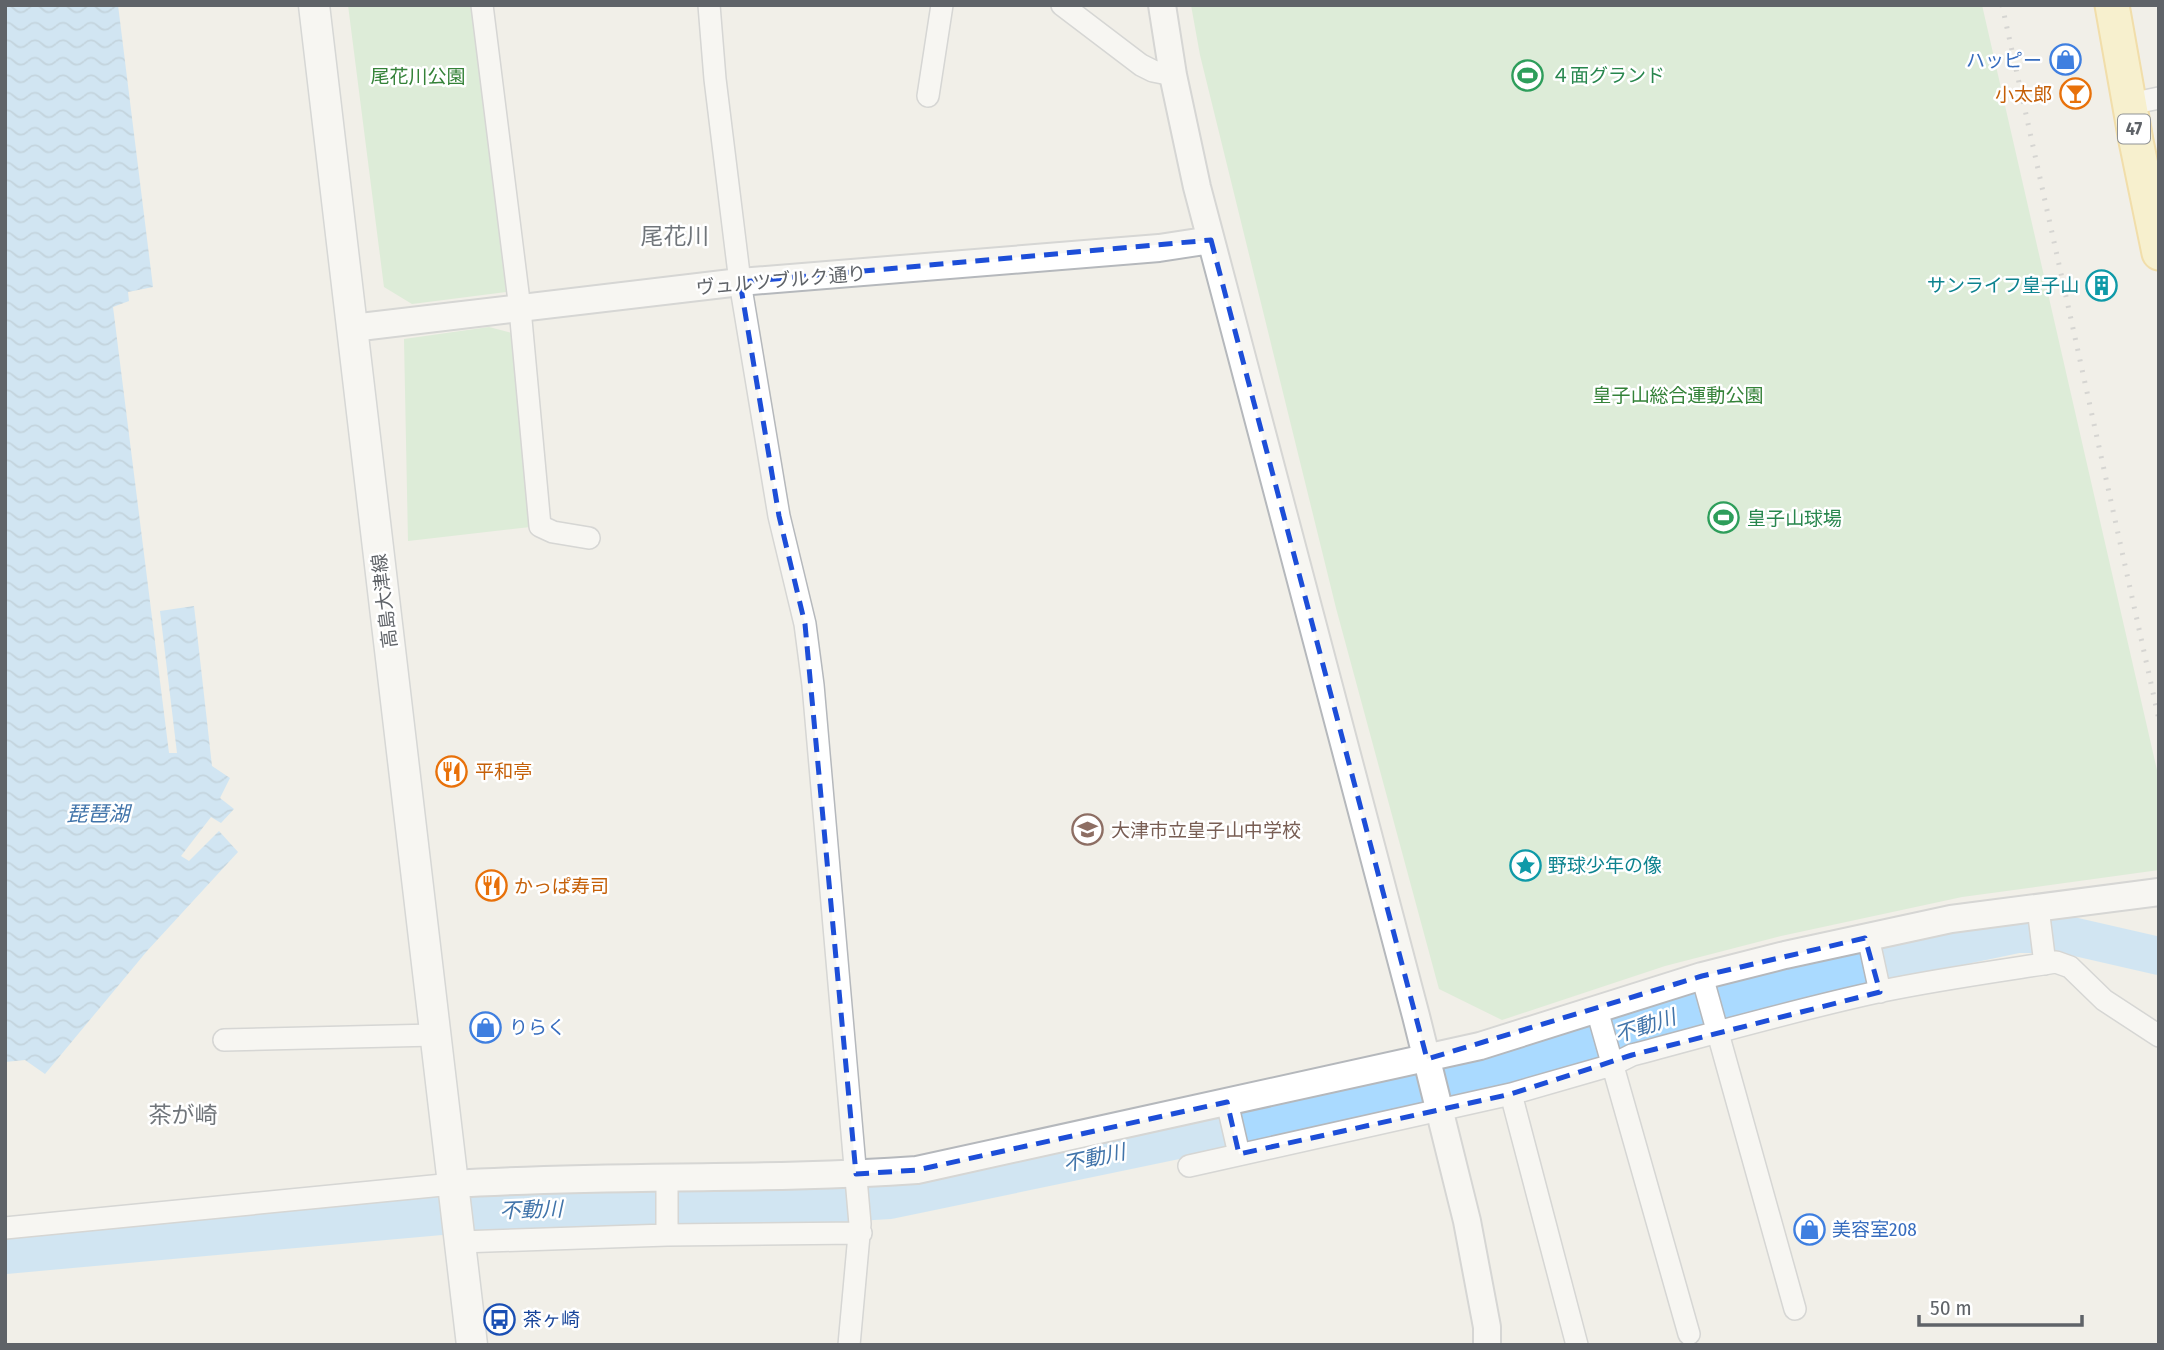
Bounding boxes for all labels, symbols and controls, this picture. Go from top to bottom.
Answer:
shop icon: ハッピー [2048,43,2082,77]
place label: ハッピー [1966,49,2042,72]
sports icon: ４面グランド [1511,58,1545,92]
place label: ４面グランド [1551,64,1665,87]
park label: 尾花川公園 [370,65,466,88]
bar icon: 小太郎 [2058,77,2092,111]
place label: 小太郎 [1995,83,2052,106]
road number: 47 [2118,114,2150,144]
district label: 尾花川 [641,222,710,250]
street label: ヴュルツブルク通り [695,262,867,299]
building icon: サンライフ皇子山 [2085,268,2119,302]
place label: サンライフ皇子山 [1927,274,2079,297]
park label: 皇子山総合運動公園 [1592,384,1764,407]
sports icon: 皇子山球場 [1707,501,1741,535]
place label: 皇子山球場 [1747,507,1842,530]
street label: 高島大津線 [367,552,402,649]
restaurant icon: 平和亭 [435,754,469,788]
place label: 平和亭 [475,760,532,783]
water label: 琵琶湖 [67,801,132,827]
school or university icon: 大津市立皇子山中学校 [1071,813,1105,847]
place label: 大津市立皇子山中学校 [1111,819,1301,842]
place icon: 野球少年の像 [1508,848,1542,882]
place label: 野球少年の像 [1548,854,1662,877]
restaurant icon: かっぱ寿司 [474,869,508,903]
place label: かっぱ寿司 [514,875,609,898]
water label: 不動川 [1611,1003,1681,1048]
shop icon: りらく [469,1010,503,1044]
place label: りらく [509,1016,566,1039]
district label: 茶が崎 [149,1101,218,1129]
water label: 不動川 [1060,1138,1129,1177]
water label: 不動川 [499,1196,565,1224]
shop icon: 美容室208 [1792,1212,1826,1246]
place label: 美容室208 [1832,1218,1917,1241]
scale bar [1919,1284,2082,1328]
text: 50 m [1930,1295,1972,1321]
bus stop icon: 茶ヶ崎 [483,1302,517,1336]
place label: 茶ヶ崎 [523,1308,580,1331]

